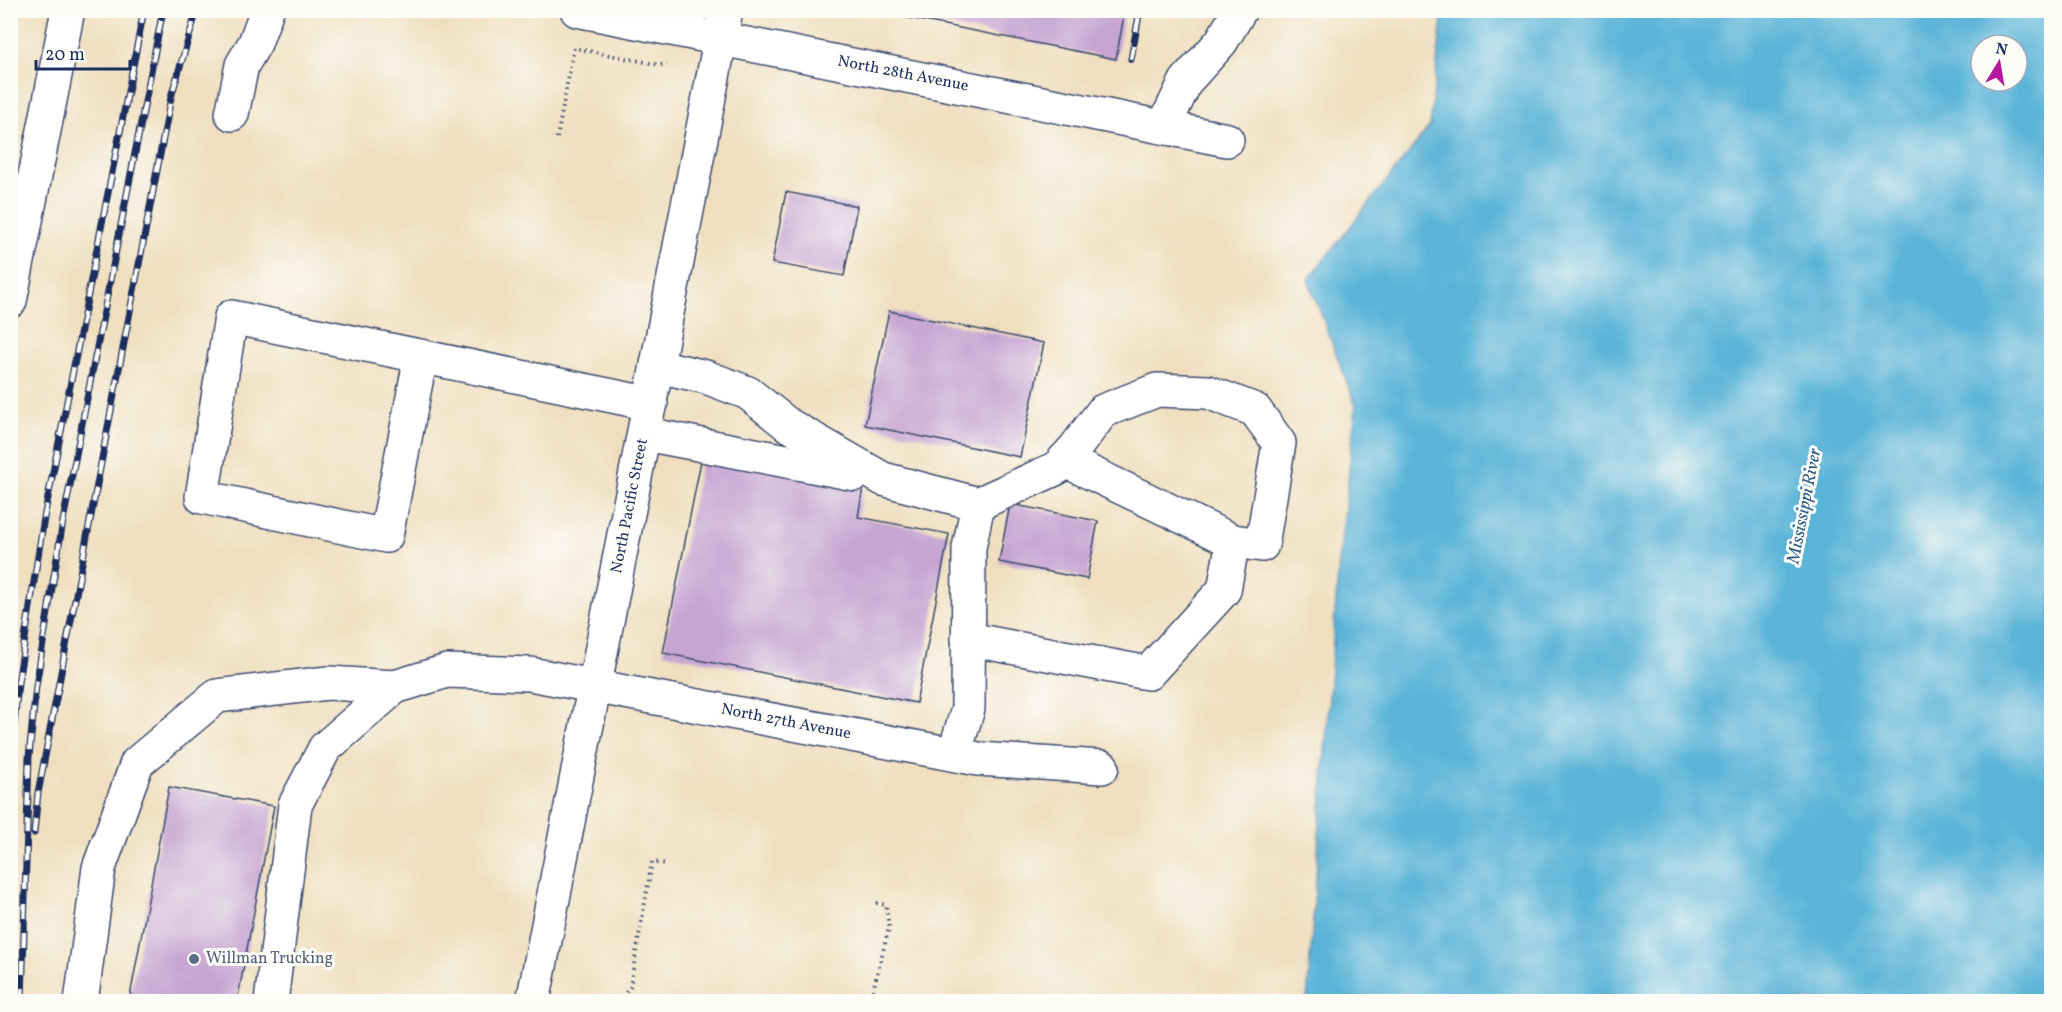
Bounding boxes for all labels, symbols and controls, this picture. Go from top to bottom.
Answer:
scale bar [36,33,130,71]
north arrow [1969,33,2029,93]
text: N [1994,38,2010,62]
text: 20 m [45,43,85,68]
street label: North 28th Avenue [836,51,970,97]
street label: North Pacific Street [606,436,654,575]
water label: Mississippi River [1781,446,1828,567]
street label: North 27th Avenue [719,699,853,745]
place label: Willman Trucking [206,948,333,970]
marker: Willman Trucking [187,952,201,966]

